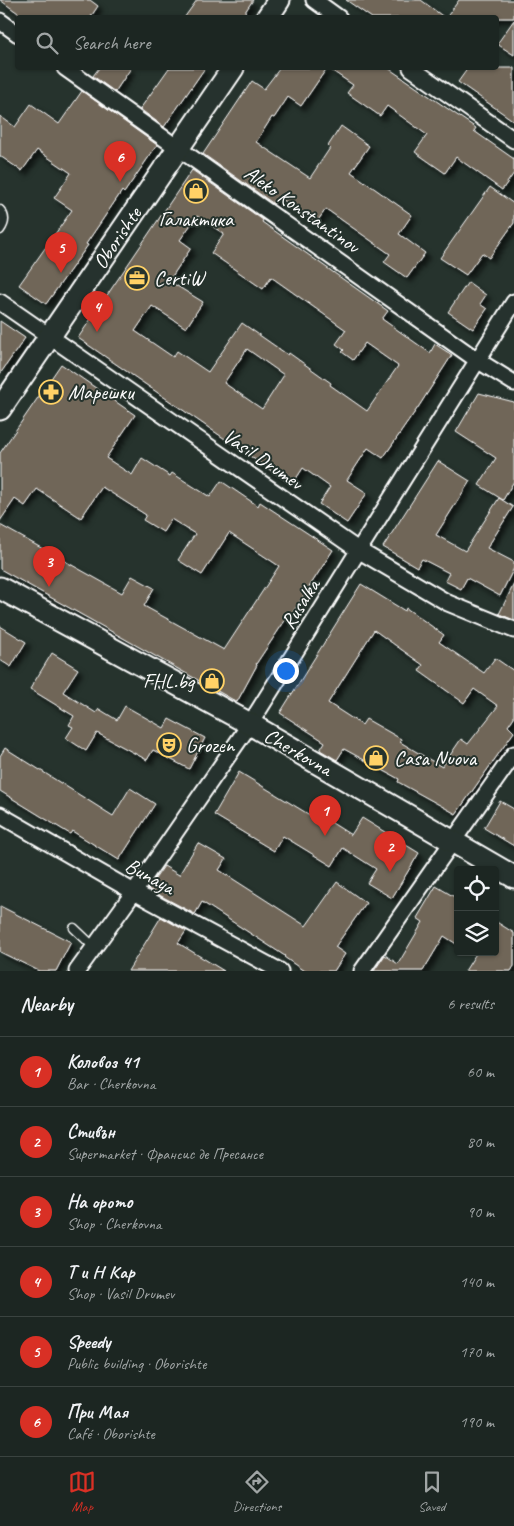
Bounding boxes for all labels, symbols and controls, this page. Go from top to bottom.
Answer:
search box [15,15,499,70]
icon: search [33,29,61,57]
text: Search here [73,31,150,55]
pin: 6 [104,141,136,182]
street label: Aleko Konstantinov [239,160,366,260]
shop icon: Галактика [183,178,209,204]
street label: Oborishte [87,201,148,274]
place label: Галактика [159,206,235,232]
pin: 5 [45,232,77,273]
office icon: CertiW [124,265,150,291]
place label: CertiW [154,265,206,291]
pin: 4 [81,291,113,332]
pharmacy icon: Марешки [38,379,64,405]
place label: Марешки [68,379,136,405]
street label: Vasil Drumev [218,423,310,496]
pin: 3 [33,546,65,587]
street label: Rusalka [275,572,327,634]
your location [273,658,299,684]
place label: FHL.bg [143,668,196,694]
shop icon: FHL.bg [199,668,225,694]
street label: Cherkovna [259,722,339,783]
theatre icon: Grozen [156,732,182,758]
place label: Grozen [186,732,236,758]
shop icon: Casa Nuova [363,745,389,771]
place label: Casa Nuova [394,745,478,771]
pin: 1 [309,795,341,836]
pin: 2 [374,831,406,872]
street label: Bunaya [121,852,181,901]
map controls [454,866,499,956]
button: locate [454,866,499,911]
button: layers [454,911,499,956]
text: Nearby [20,991,73,1017]
text: 6 results [447,994,494,1014]
text: Коловоз 41 [67,1050,139,1074]
text: 1 [32,1062,40,1082]
text: 60 m [467,1062,494,1082]
text: Bar · Cherkovna [67,1074,155,1094]
text: Стивън [67,1120,115,1144]
text: 2 [32,1132,40,1152]
text: 80 m [467,1132,494,1152]
text: Supermarket · Франсис де Пресансе [67,1144,263,1164]
text: На орото [67,1190,132,1214]
text: 3 [32,1202,40,1222]
text: 90 m [467,1202,494,1222]
text: Shop · Cherkovna [67,1214,161,1234]
text: Т и Н Кар [67,1260,134,1284]
text: 4 [32,1272,40,1292]
text: 140 m [460,1272,494,1292]
text: Shop · Vasil Drumev [67,1284,174,1304]
text: Speedy [67,1330,110,1354]
text: 5 [33,1342,39,1362]
text: 170 m [460,1342,494,1362]
text: Public building · Oborishte [67,1354,206,1374]
text: При Мая [67,1400,128,1424]
text: 6 [32,1412,40,1432]
text: 190 m [460,1412,494,1432]
text: Café · Oborishte [67,1424,155,1444]
tab: Map [68,1468,96,1515]
tab: Directions [233,1468,281,1515]
tab: Saved [418,1468,446,1515]

